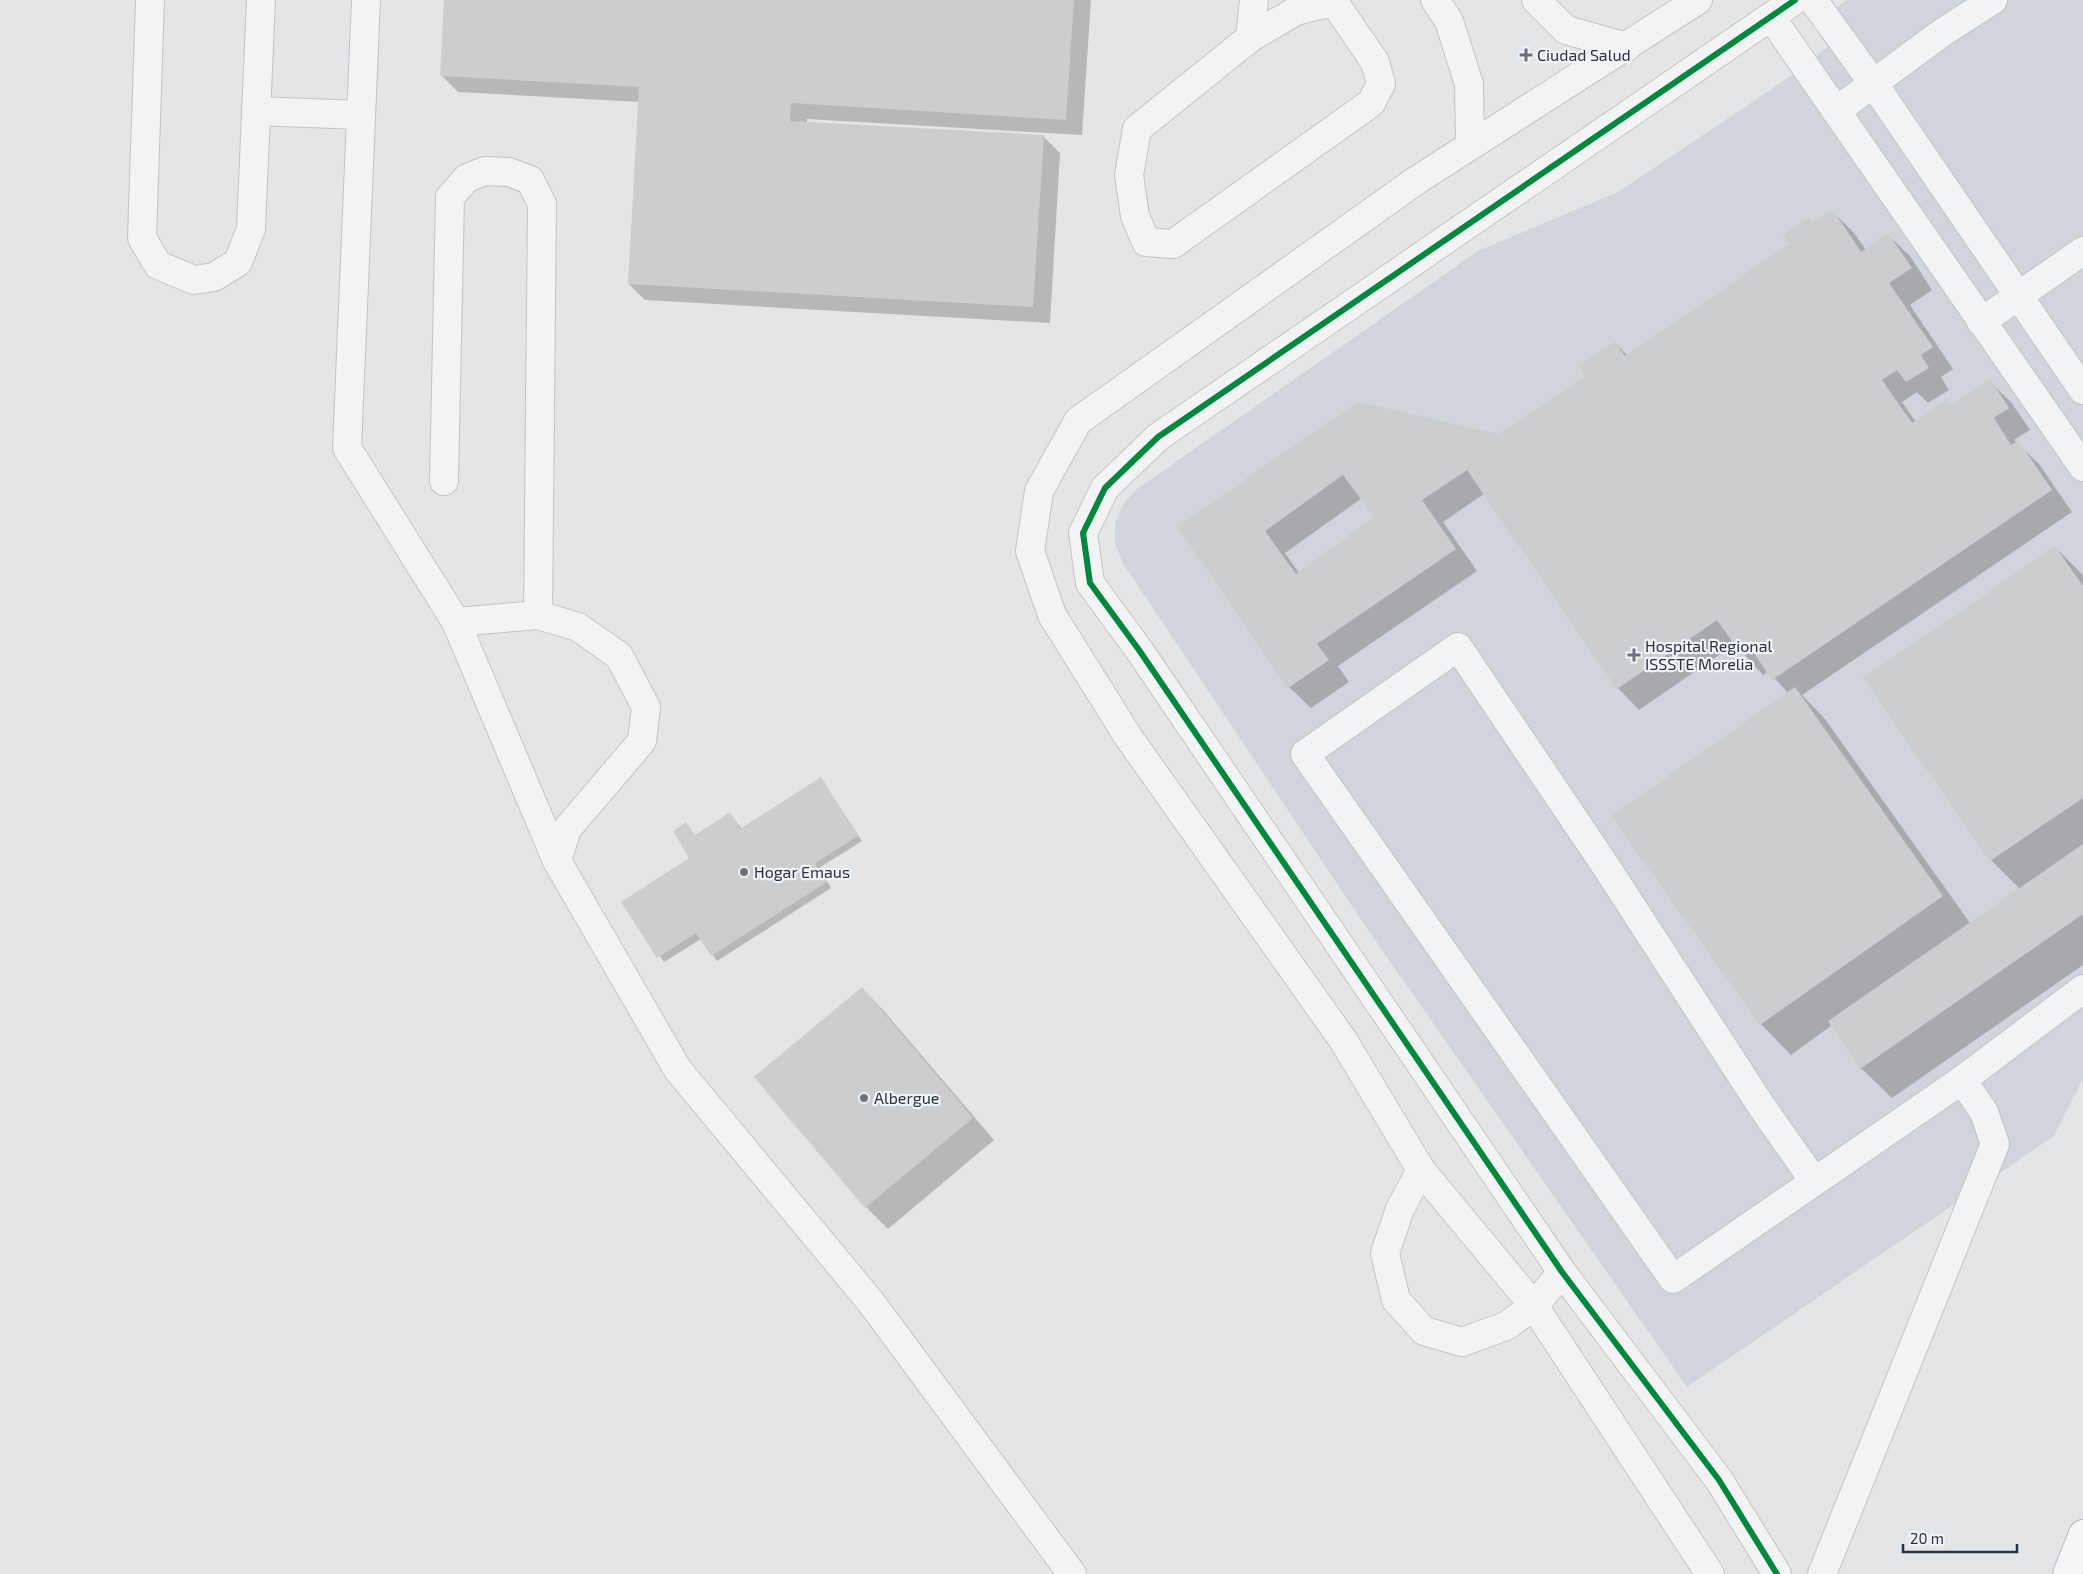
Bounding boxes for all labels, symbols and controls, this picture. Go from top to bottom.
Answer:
place label: Ciudad Salud [1537,45,1631,64]
marker: Ciudad Salud [1519,48,1533,62]
place label: Hospital Regional ISSSTE Morelia [1645,636,1772,673]
marker: Hospital Regional ISSSTE Morelia [1627,648,1641,662]
place label: Hogar Emaus [754,862,850,881]
marker: Hogar Emaus [738,866,750,878]
place label: Albergue [874,1088,939,1107]
marker: Albergue [858,1092,870,1104]
scale bar [1903,1522,2017,1554]
text: 20 m [1910,1529,1944,1547]

